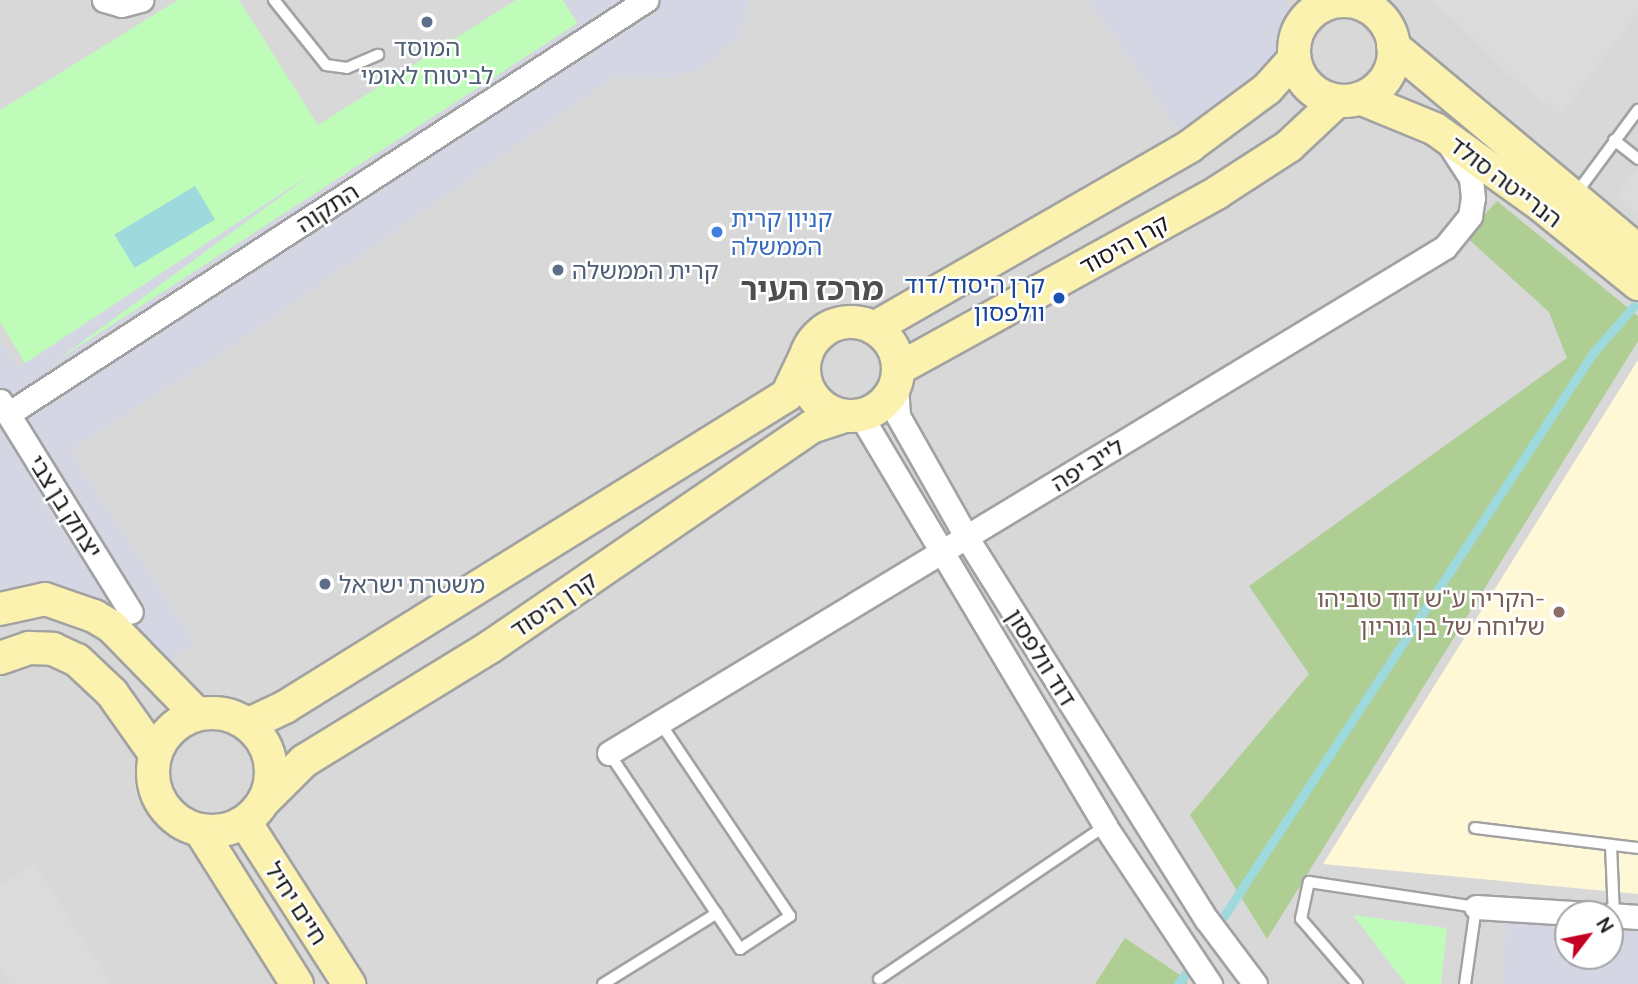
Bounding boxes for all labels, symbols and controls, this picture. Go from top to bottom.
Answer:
marker: המוסד לביטוח לאומי [419,14,435,30]
place label: המוסד לביטוח לאומי [360,33,494,89]
street label: הנרייטה סולד [1444,129,1568,233]
street label: התקוה [290,176,364,238]
place label: קניון קרית הממשלה [731,204,832,260]
street label: קרן היסוד [1074,208,1174,280]
marker: קניון קרית הממשלה [709,224,725,240]
place label: קרית הממשלה [572,256,719,284]
marker: קרית הממשלה [550,262,566,278]
district label: מרכז העיר [740,269,884,307]
place label: קרן היסוד/דוד וולפסון [905,270,1045,326]
marker: קרן היסוד/דוד וולפסון [1051,290,1067,306]
street label: לייב יפה [1045,431,1129,497]
street label: יצחק בן צבי [23,449,109,563]
street label: קרן היסוד [504,565,602,643]
place label: משטרת ישראל [339,570,485,598]
marker: משטרת ישראל [317,576,333,592]
place label: הקריה ע"ש דוד טוביהו- שלוחה של בן גוריון [1317,584,1545,640]
street label: דוד וולפסון [1001,603,1083,711]
marker: הקריה ע"ש דוד טוביהו- שלוחה של בן גוריון [1551,604,1567,620]
street label: חיים יחיל [260,856,334,950]
north arrow [1554,900,1624,970]
text: N [1590,912,1620,938]

